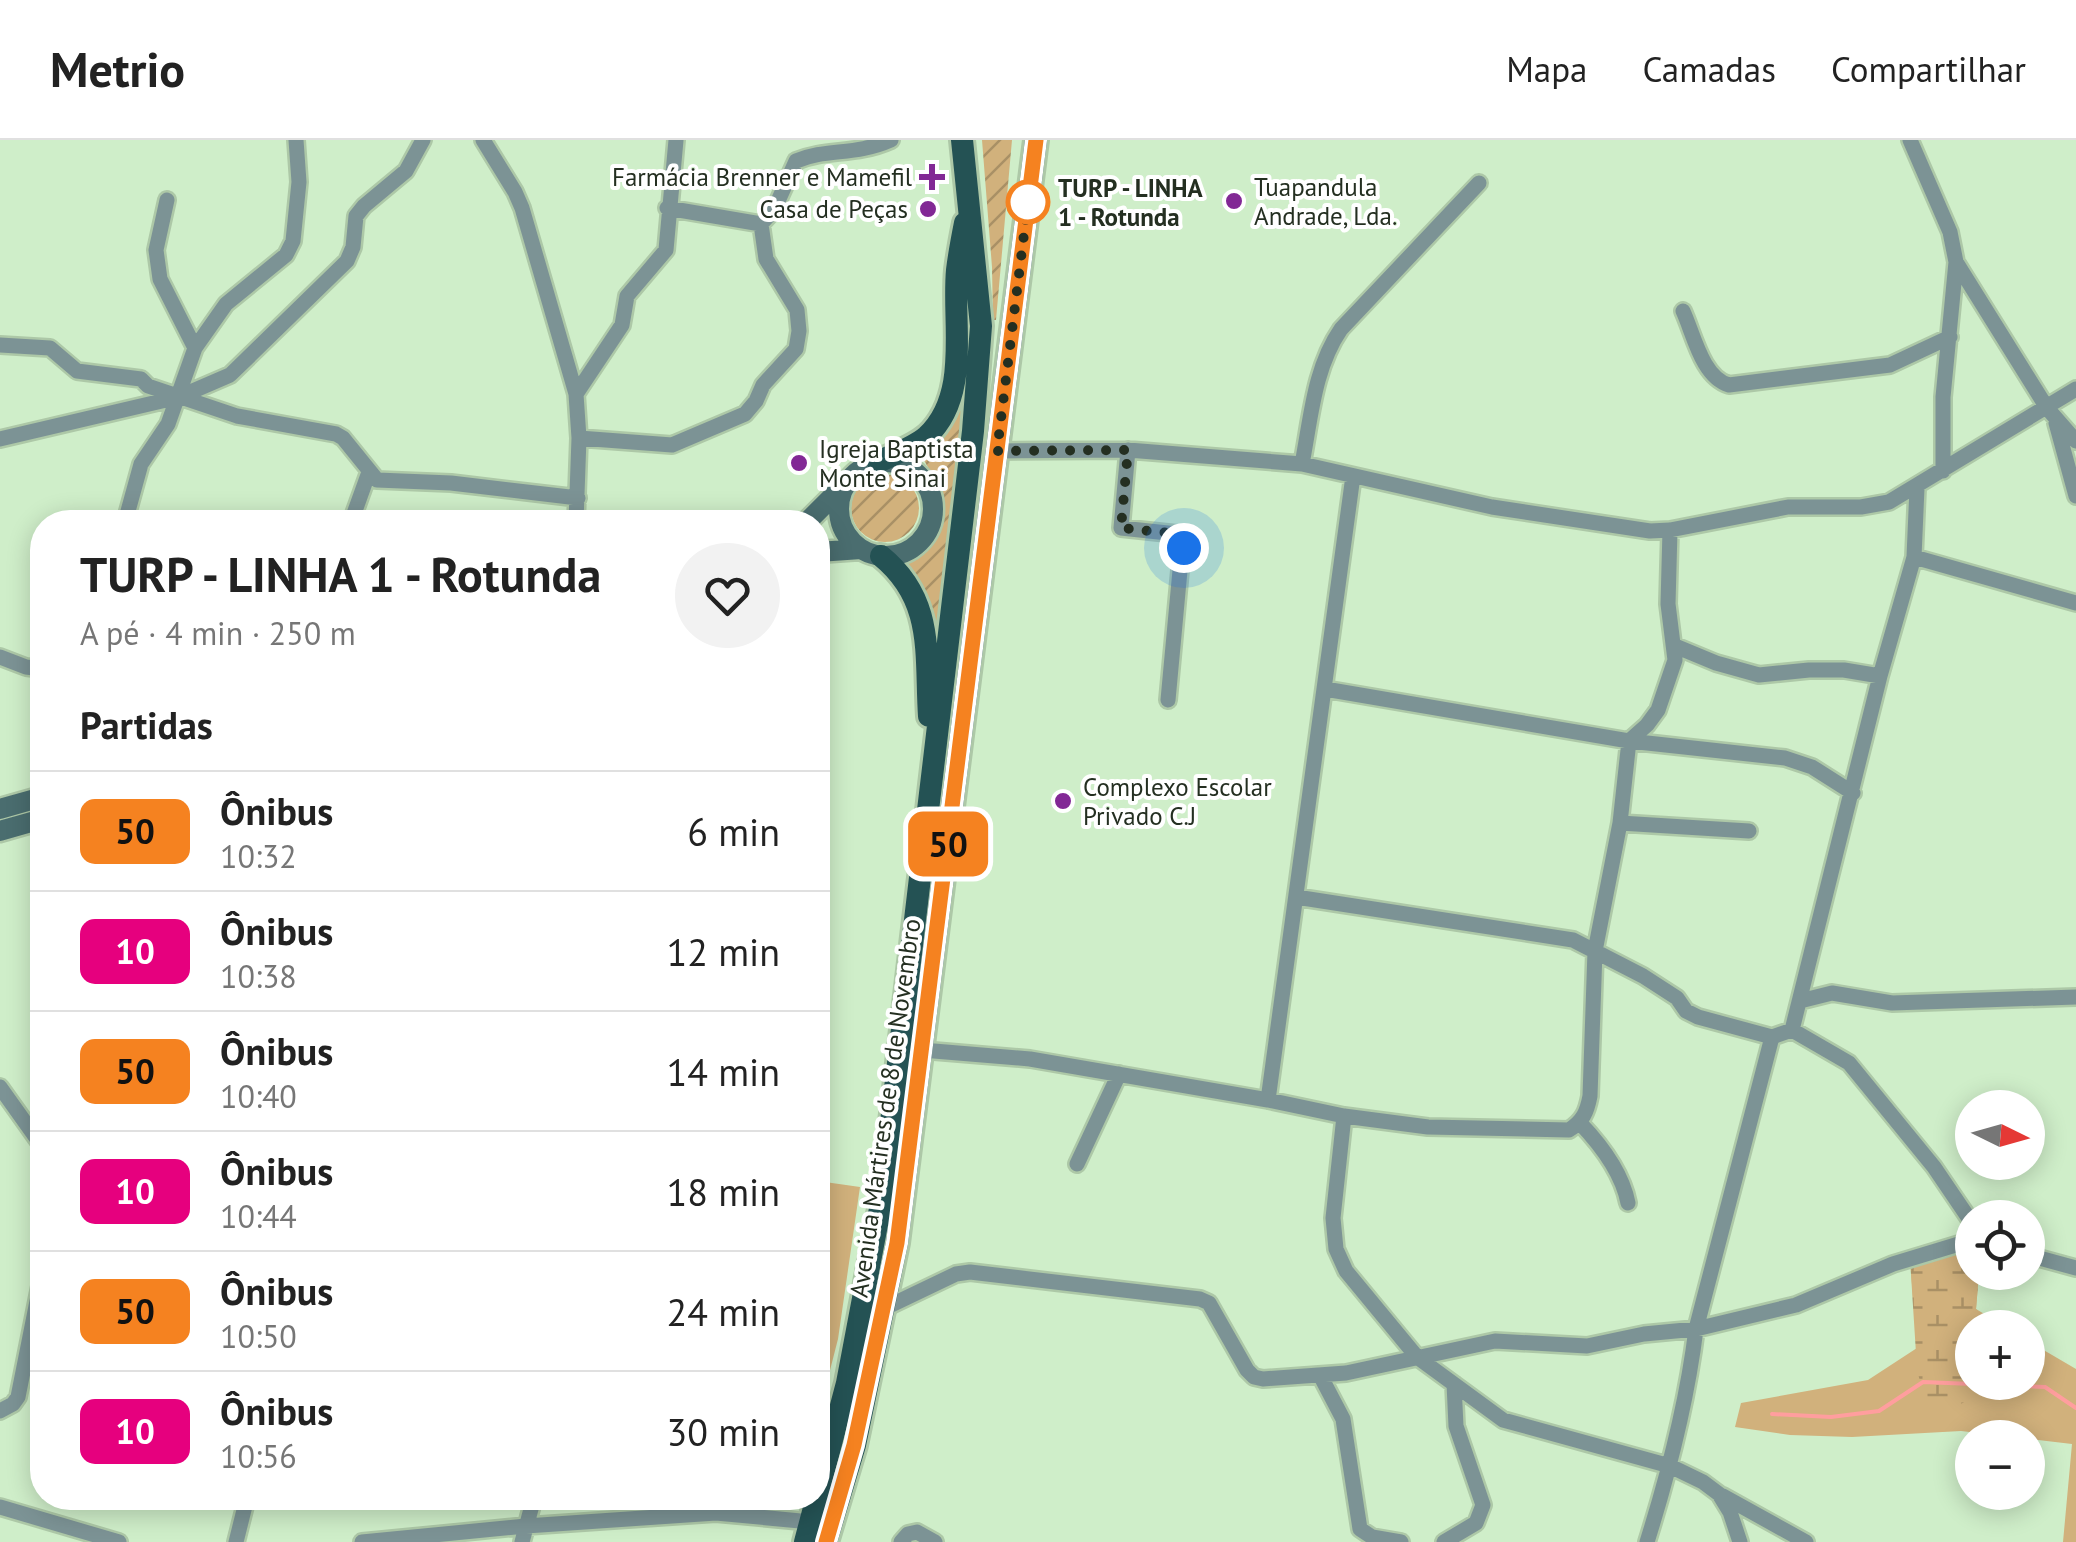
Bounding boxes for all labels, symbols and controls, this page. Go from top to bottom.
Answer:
text: Metrio [50,38,185,100]
text: Mapa [1506,46,1587,92]
text: Camadas [1642,46,1776,92]
text: Compartilhar [1831,46,2026,92]
place label: Farmácia Brenner e Mamefil [612,161,913,193]
marker: Farmácia Brenner e Mamefil [921,166,943,188]
place label: Tuapandula Andrade, Lda. [1254,171,1397,232]
place label: TURP - LINHA 1 - Rotunda [1058,172,1203,233]
marker: TURP - LINHA 1 - Rotunda [1007,181,1049,223]
marker: Tuapandula Andrade, Lda. [1223,190,1245,212]
place label: Casa de Peças [760,193,908,225]
marker: Casa de Peças [917,198,939,220]
place label: Igreja Baptista Monte Sinai [819,433,974,494]
marker: Igreja Baptista Monte Sinai [788,452,810,474]
your location [1159,523,1209,573]
text: TURP - LINHA 1 - Rotunda [80,543,601,605]
button: heart [675,543,780,648]
text: A pé · 4 min · 250 m [80,612,356,654]
text: Partidas [80,700,213,749]
place label: Complexo Escolar Privado C.J [1083,771,1272,832]
text: Ônibus [220,786,333,835]
marker: Complexo Escolar Privado C.J [1052,790,1074,812]
text: 6 min [687,807,780,856]
text: 50 [115,808,155,854]
line badge: 50 [903,812,993,876]
text: 50 [928,821,968,867]
text: 10:32 [220,835,297,877]
text: Ônibus [220,906,333,955]
street label: Avenida Mártires de 8 de Novembro [843,917,927,1299]
text: 12 min [667,927,780,976]
text: 10 [115,928,155,974]
text: 10:38 [220,955,297,997]
text: Ônibus [220,1026,333,1075]
text: 14 min [667,1047,780,1096]
text: 50 [115,1048,155,1094]
text: 10:40 [220,1075,297,1117]
north arrow [1955,1090,2045,1180]
map controls [1955,1090,2045,1510]
text: Ônibus [220,1146,333,1195]
text: 18 min [667,1167,780,1216]
text: 10 [115,1168,155,1214]
text: 10:44 [220,1195,297,1237]
button: locate [1955,1200,2045,1290]
text: Ônibus [220,1266,333,1315]
text: 24 min [667,1287,780,1336]
text: 50 [115,1288,155,1334]
button: + [1955,1310,2045,1400]
text: 10:50 [220,1315,297,1357]
text: Ônibus [220,1386,333,1435]
text: 30 min [667,1407,780,1456]
text: 10 [115,1408,155,1454]
button: − [1955,1420,2045,1510]
text: 10:56 [220,1435,297,1477]

